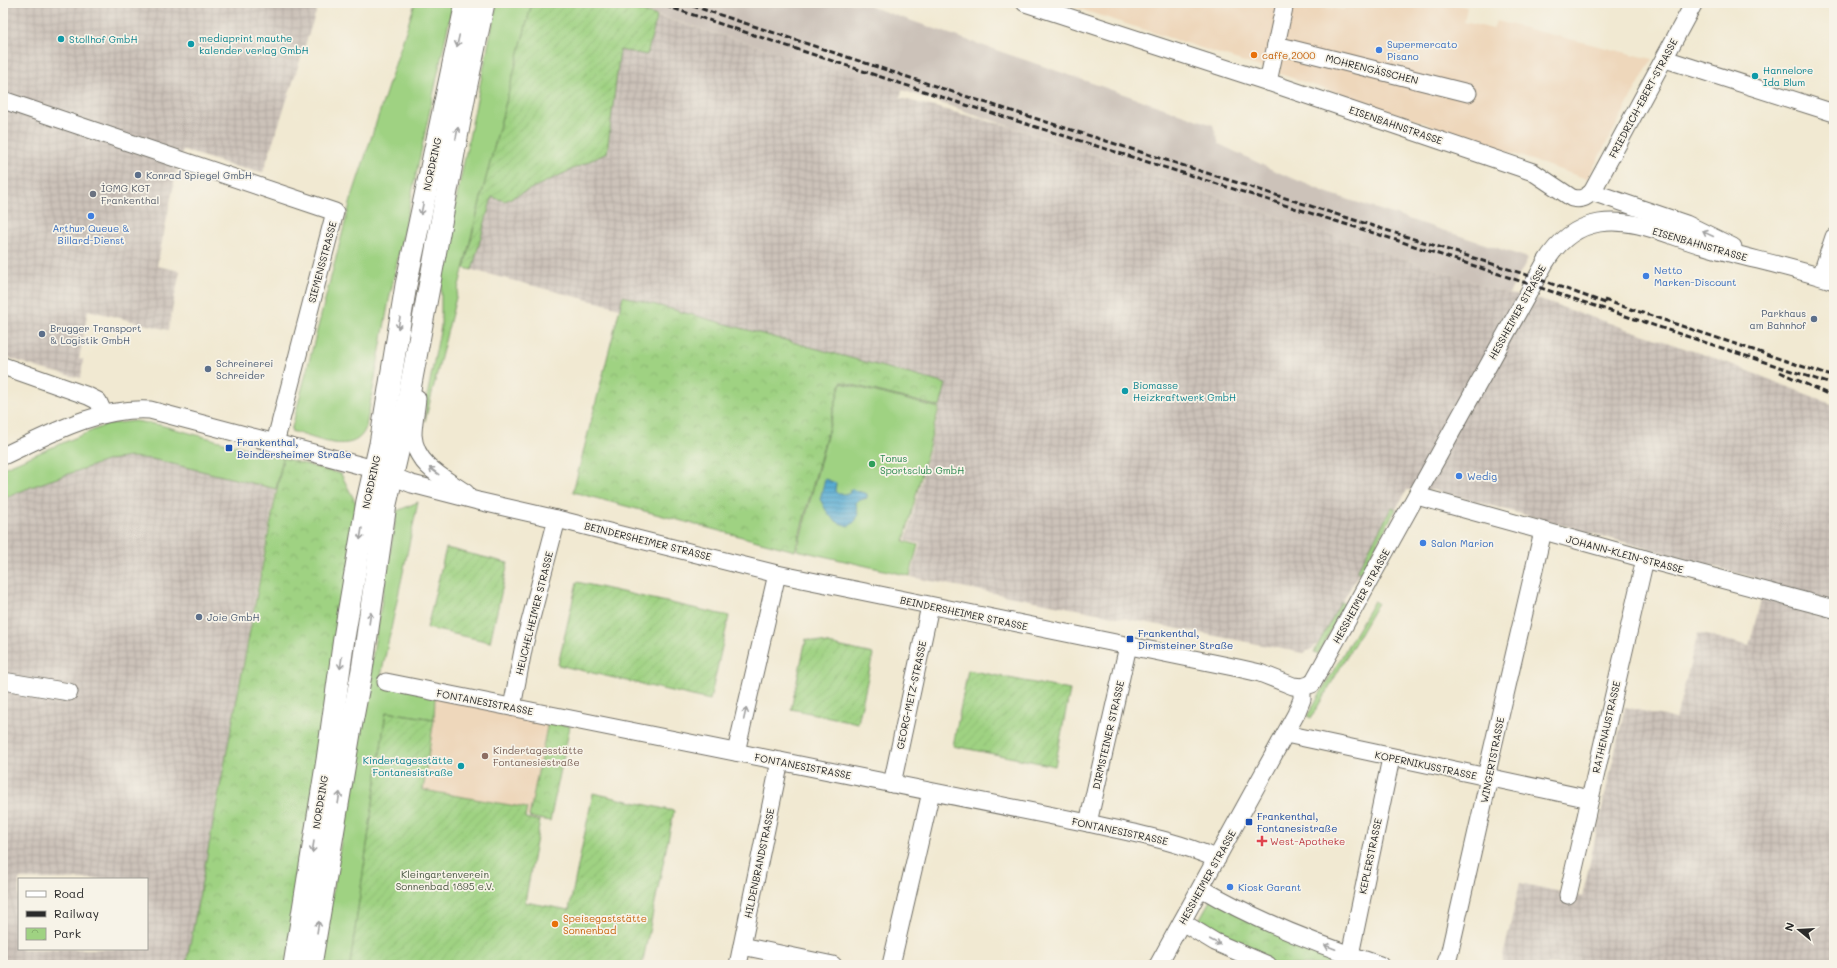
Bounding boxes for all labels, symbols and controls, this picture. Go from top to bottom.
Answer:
place label: mediaprint mauthe kalender verlag GmbH [199,31,309,57]
place label: Stollhof GmbH [69,32,138,46]
marker: Stollhof GmbH [56,34,66,44]
one-way arrow [454,34,462,47]
street label: FRIEDRICH-EBERT-STRASSE [1605,35,1681,160]
place label: Supermercato Pisano [1387,37,1457,63]
marker: mediaprint mauthe kalender verlag GmbH [186,39,196,49]
marker: Supermercato Pisano [1374,45,1384,55]
place label: caffe 2000 [1262,48,1315,62]
marker: caffe 2000 [1249,50,1259,60]
street label: MOHRENGÄSSCHEN [1324,51,1420,87]
place label: Hannelore Ida Blum [1763,63,1813,89]
marker: Hannelore Ida Blum [1750,71,1760,81]
street label: EISENBAHNSTRASSE [1347,102,1445,148]
one-way arrow [454,127,462,140]
street label: NORDRING [420,135,445,192]
place label: Konrad Spiegel GmbH [146,168,252,182]
marker: Konrad Spiegel GmbH [133,170,143,180]
place label: İGMG KGT Frankenthal [101,181,159,207]
marker: İGMG KGT Frankenthal [88,189,98,199]
one-way arrow [417,202,425,215]
marker: Arthur Queue & Billard-Dienst [86,211,96,221]
street label: SIEMENSSTRASSE [304,219,340,304]
place label: Arthur Queue & Billard-Dienst [52,221,130,247]
street label: EISENBAHNSTRASSE [1651,224,1749,264]
one-way arrow [1702,230,1714,237]
street label: HESSHEIMER STRASSE [1485,262,1549,362]
place label: Netto Marken-Discount [1654,263,1737,289]
marker: Netto Marken-Discount [1641,271,1651,281]
place label: Parkhaus am Bahnhof [1750,306,1807,332]
marker: Parkhaus am Bahnhof [1809,314,1819,324]
one-way arrow [395,317,403,330]
place label: Brugger Transport & Logistik GmbH [50,321,141,347]
marker: Brugger Transport & Logistik GmbH [37,329,47,339]
place label: Schreinerei Schreider [216,356,273,382]
marker: Schreinerei Schreider [203,364,213,374]
place label: Biomasse Heizkraftwerk GmbH [1133,378,1236,404]
marker: Biomasse Heizkraftwerk GmbH [1120,386,1130,396]
place label: Frankenthal, Beindersheimer Straße [237,435,352,461]
marker: Frankenthal, Beindersheimer Straße [224,443,234,453]
place label: Tonus Sportsclub GmbH [880,451,964,477]
street label: NORDRING [359,453,384,510]
marker: Tonus Sportsclub GmbH [867,459,877,469]
one-way arrow [428,467,439,475]
place label: Wedig [1467,469,1497,483]
marker: Wedig [1454,471,1464,481]
street label: BEINDERSHEIMER STRASSE [583,518,713,564]
one-way arrow [357,527,365,540]
street label: JOHANN-KLEIN-STRASSE [1565,532,1686,576]
place label: Salon Marion [1431,536,1494,550]
marker: Salon Marion [1418,538,1428,548]
street label: HESSHEIMER STRASSE [1329,546,1393,646]
street label: HEUCHELHEIMER STRASSE [512,550,556,676]
street label: BEINDERSHEIMER STRASSE [899,593,1029,633]
place label: Joie GmbH [207,610,260,624]
marker: Joie GmbH [194,612,204,622]
one-way arrow [366,612,374,625]
place label: Frankenthal, Dirmsteiner Straße [1138,626,1233,652]
marker: Frankenthal, Dirmsteiner Straße [1125,634,1135,644]
street label: GEORG-METZ-STRASSE [893,639,929,751]
one-way arrow [337,656,345,669]
street label: DIRMSTEINER STRASSE [1089,679,1127,791]
street label: RATHENAUSTRASSE [1589,679,1623,774]
street label: FONTANESISTRASSE [436,686,535,718]
one-way arrow [741,708,749,721]
street label: WINGERTSTRASSE [1477,716,1507,804]
place label: Kindertagesstätte Fontanesiestraße [493,743,583,769]
street label: KOPERNIKUSSTRASSE [1374,747,1479,783]
street label: FONTANESISTRASSE [754,750,853,782]
marker: Kindertagesstätte Fontanesiestraße [480,751,490,761]
place label: Kindertagesstätte Fontanesistraße [363,753,453,779]
marker: Kindertagesstätte Fontanesistraße [456,761,466,771]
street label: NORDRING [309,774,331,830]
one-way arrow [335,792,343,805]
street label: HILDENBRANDSTRASSE [741,806,778,919]
place label: Frankenthal, Fontanesistraße [1257,809,1337,835]
street label: FONTANESISTRASSE [1071,814,1170,848]
marker: Frankenthal, Fontanesistraße [1244,817,1254,827]
street label: KEPLERSTRASSE [1355,817,1385,895]
street label: HESSHEIMER STRASSE [1175,827,1239,927]
place label: West-Apotheke [1270,834,1345,848]
marker: West-Apotheke [1257,836,1267,846]
one-way arrow [309,840,317,853]
park label: Kleingartenverein Sonnenbad 1895 e.V. [396,867,494,893]
legend [18,878,148,950]
place label: Kiosk Garant [1238,880,1301,894]
marker: Kiosk Garant [1225,882,1235,892]
text: Road [54,885,84,901]
text: Railway [54,905,99,921]
north arrow [1779,910,1819,950]
place label: Speisegaststätte Sonnenbad [563,911,647,937]
marker: Speisegaststätte Sonnenbad [550,919,560,929]
one-way arrow [314,920,322,933]
text: N [1781,920,1797,933]
text: Park [54,925,81,941]
one-way arrow [1209,939,1221,946]
one-way arrow [1325,943,1337,951]

